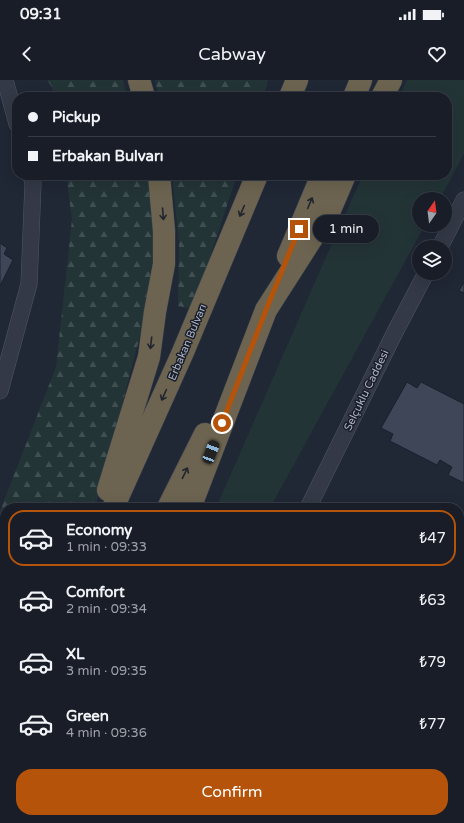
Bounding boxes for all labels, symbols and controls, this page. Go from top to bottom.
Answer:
text: 09:31 [20,5,62,23]
icon: back [16,43,38,65]
text: Cabway [198,43,266,65]
icon: heart [426,43,448,65]
text: Pickup [52,108,100,126]
text: Erbakan Bulvarı [52,147,164,165]
north arrow [412,192,452,232]
map controls [412,192,452,280]
one-way arrow [307,197,315,209]
one-way arrow [238,204,246,216]
one-way arrow [159,207,166,220]
callout: 1 min [313,215,379,243]
route end [290,220,308,238]
text: 1 min [329,221,363,237]
button: layers [412,240,452,280]
street label: Erbakan Bulvarı [165,302,209,382]
one-way arrow [147,336,155,349]
street label: Selçuklu Caddesi [341,348,392,433]
one-way arrow [159,388,167,400]
route start [213,414,231,432]
car [201,439,221,465]
one-way arrow [182,467,189,479]
icon: car [18,520,54,556]
text: Economy [66,521,132,539]
text: ₺47 [419,529,446,547]
text: 1 min · 09:33 [66,539,147,555]
icon: car [18,582,54,618]
text: Comfort [66,583,125,601]
text: ₺63 [419,591,446,609]
text: 2 min · 09:34 [66,601,147,617]
icon: car [18,644,54,680]
text: XL [66,645,85,663]
text: ₺79 [419,653,446,671]
text: 3 min · 09:35 [66,663,147,679]
icon: car [18,706,54,742]
text: Green [66,707,109,725]
text: ₺77 [419,715,446,733]
text: 4 min · 09:36 [66,725,147,741]
button: Confirm [16,769,448,815]

